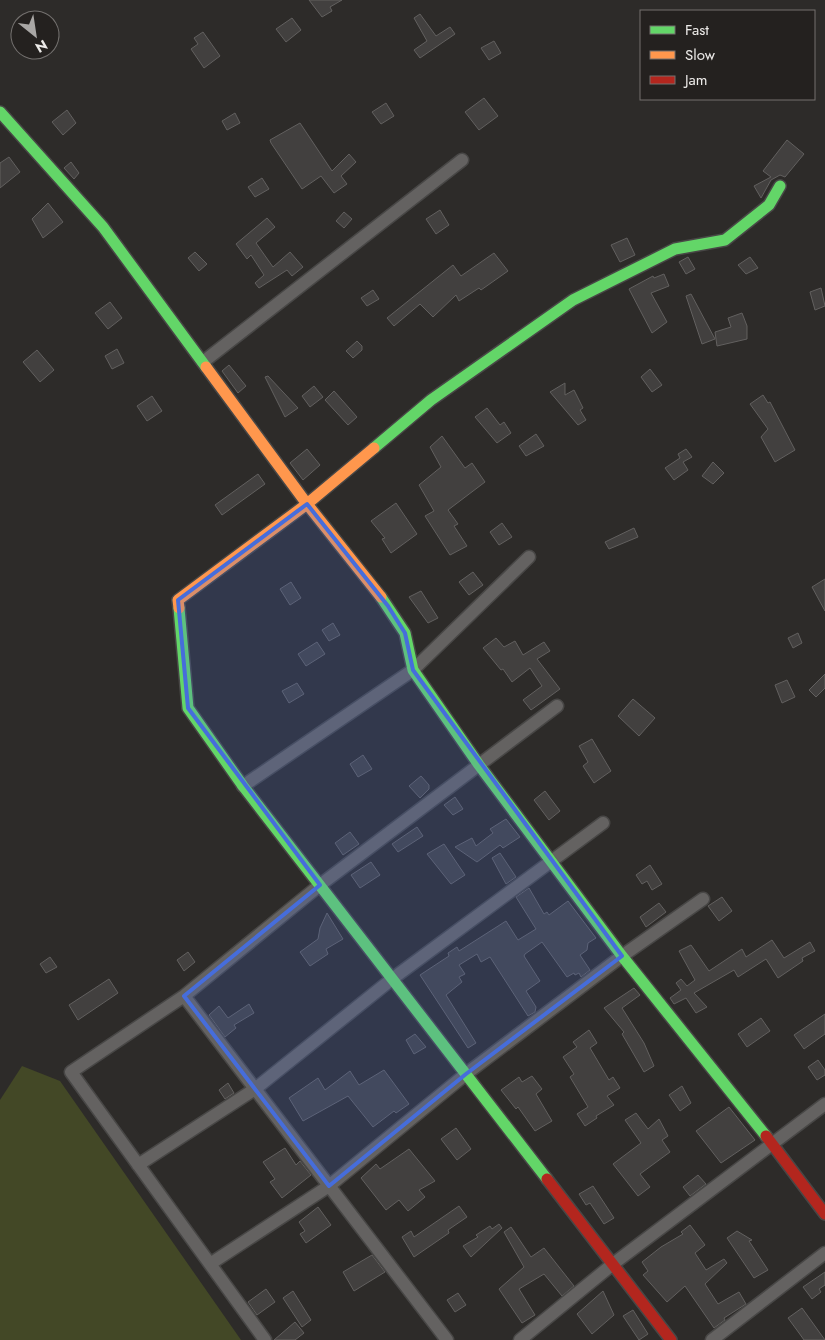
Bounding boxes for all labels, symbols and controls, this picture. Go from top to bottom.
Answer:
north arrow [10,10,60,60]
legend [640,10,815,100]
text: Fast [685,19,709,41]
text: N [32,35,51,58]
text: Slow [685,44,716,66]
text: Jam [683,69,708,91]

